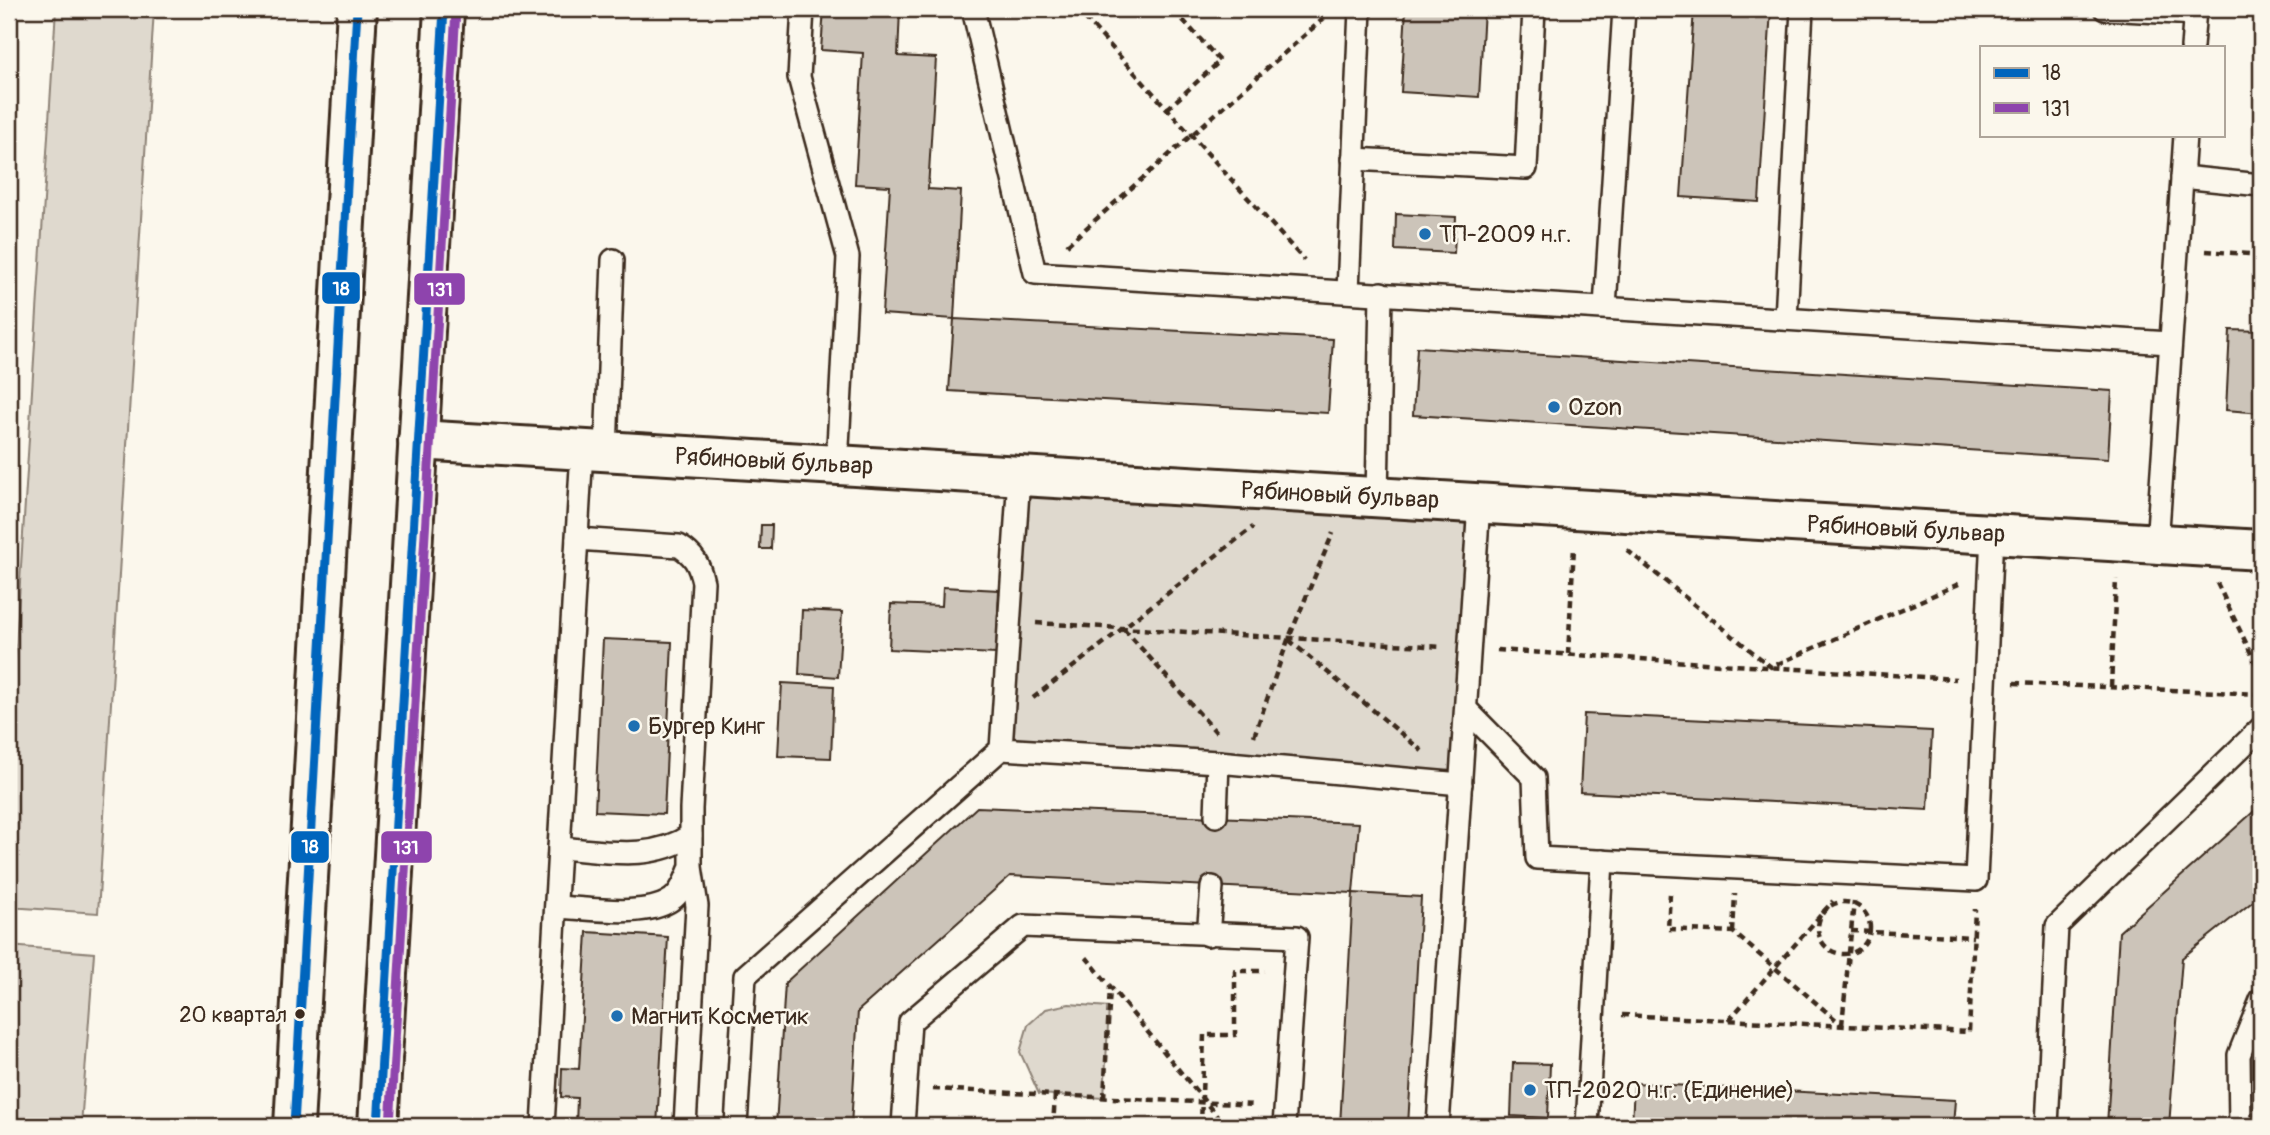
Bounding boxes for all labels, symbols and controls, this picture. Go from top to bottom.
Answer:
legend [1980,46,2224,136]
text: 18 [2042,60,2061,87]
text: 131 [2042,96,2070,123]
place label: ТП-2009 н.г. [1439,220,1571,249]
marker: ТП-2009 н.г. [1417,226,1433,242]
line badge: 18 [321,271,361,305]
line badge: 131 [413,272,466,306]
text: 18 [332,277,350,301]
text: 131 [427,278,453,302]
place label: Ozon [1568,393,1622,422]
marker: Ozon [1546,399,1562,415]
street label: Рябиновый бульвар [674,442,874,481]
street label: Рябиновый бульвар [1240,476,1440,515]
street label: Рябиновый бульвар [1806,510,2006,549]
place label: Бургер Кинг [648,712,765,741]
marker: Бургер Кинг [626,718,642,734]
line badge: 18 [290,830,330,864]
line badge: 131 [380,830,433,864]
text: 18 [301,835,319,859]
text: 131 [393,836,419,860]
place label: 20 квартал [179,1001,287,1029]
place label: Магнит Косметик [631,1002,809,1031]
marker: 20 квартал [293,1007,307,1021]
marker: Магнит Косметик [609,1008,625,1024]
place label: ТП-2020 н.г. (Единение) [1544,1076,1795,1105]
marker: ТП-2020 н.г. (Единение) [1522,1082,1538,1098]

